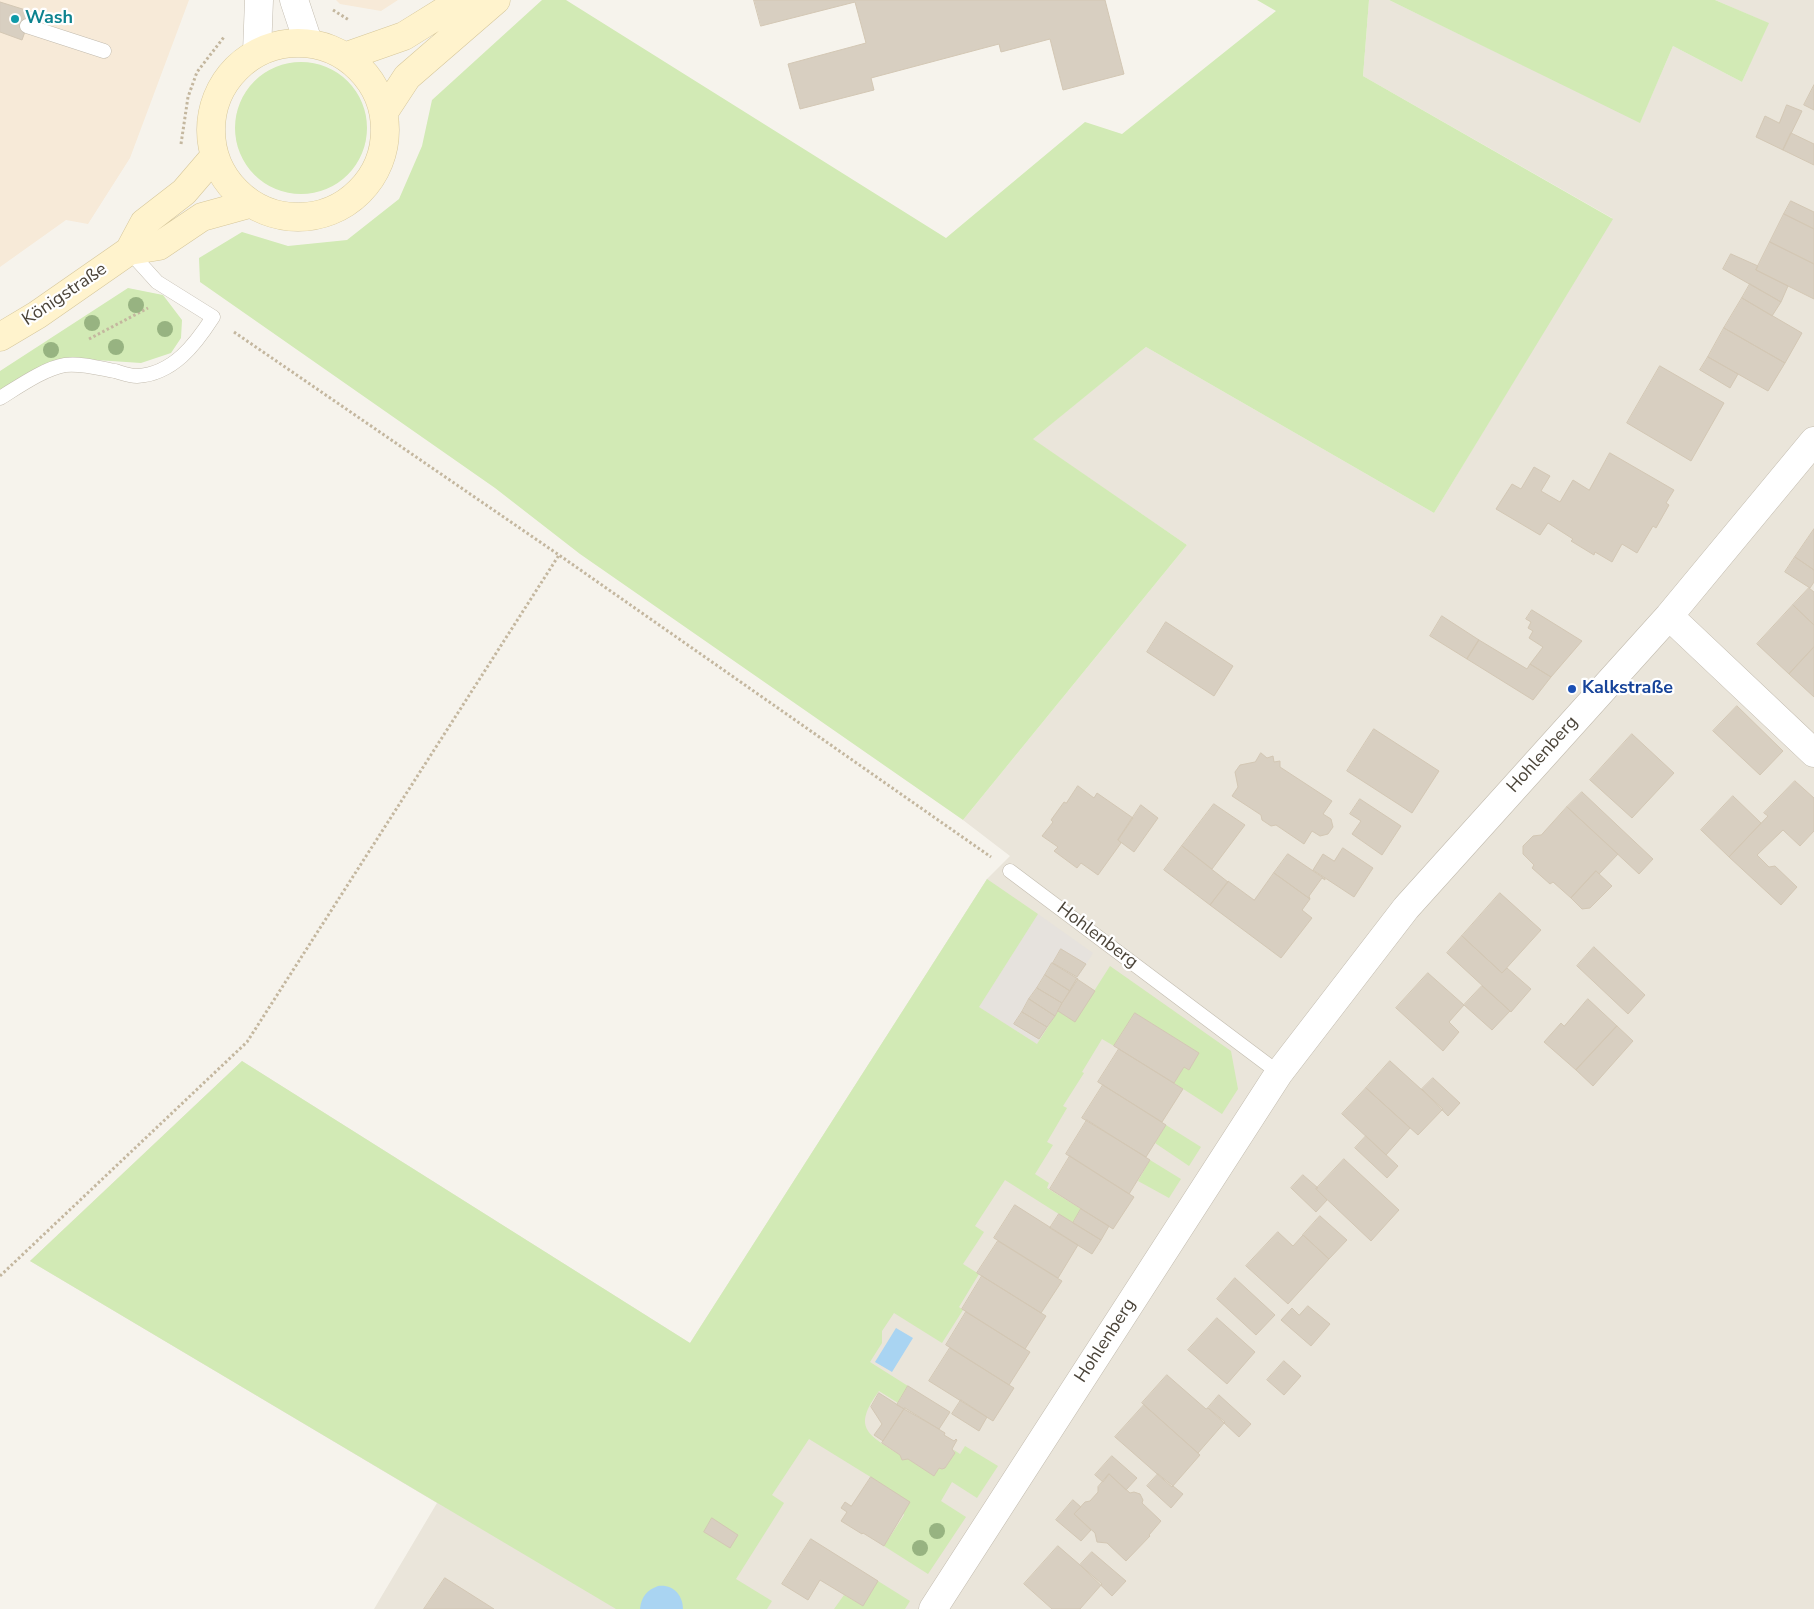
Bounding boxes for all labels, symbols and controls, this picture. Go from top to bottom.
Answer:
place label: Wash [25,8,73,30]
marker: Wash [9,13,21,25]
street label: Königstraße [19,259,111,331]
place label: Kalkstraße [1582,678,1673,700]
marker: Kalkstraße [1566,683,1578,695]
street label: Hohlenberg [1503,712,1583,798]
street label: Hohlenberg [1052,899,1142,973]
street label: Hohlenberg [1071,1295,1141,1387]

